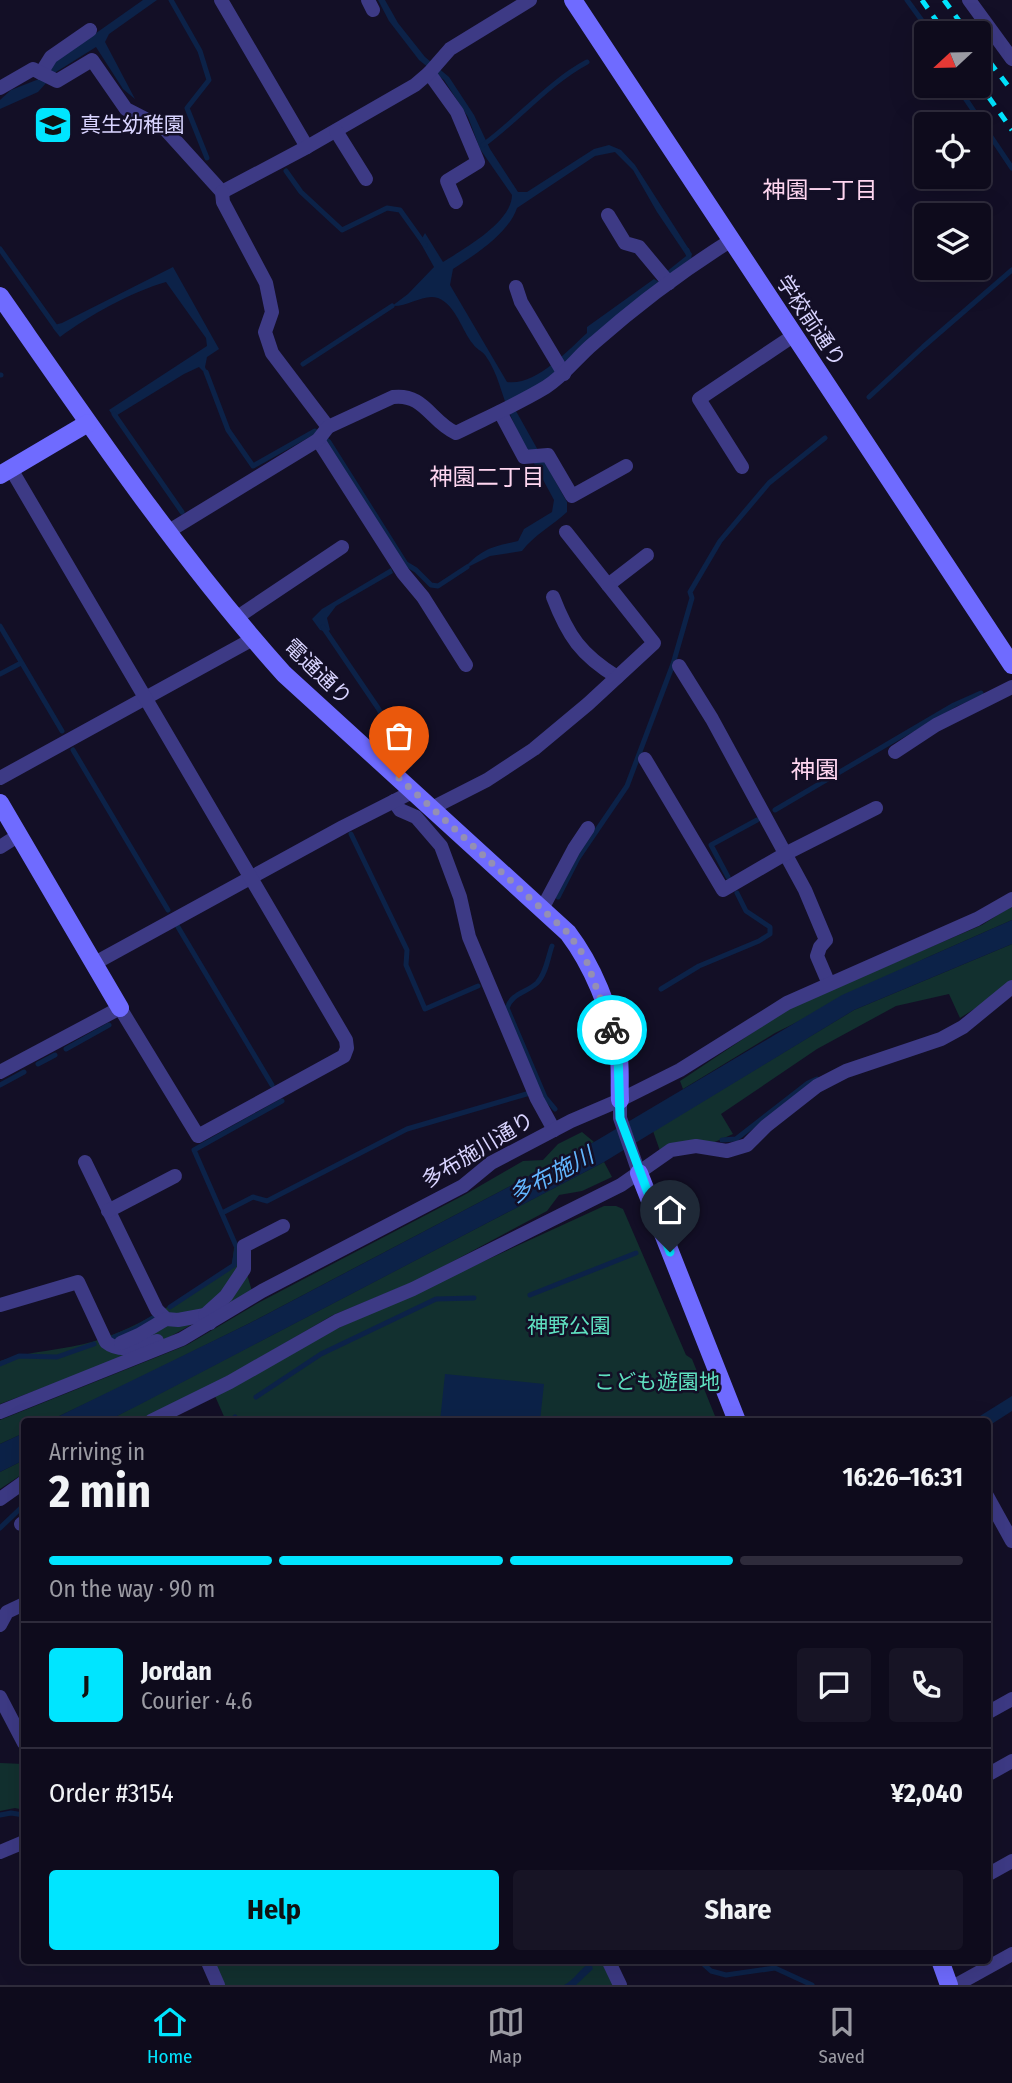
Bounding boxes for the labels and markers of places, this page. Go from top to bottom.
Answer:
school or university icon: 真生幼稚園 [32,104,74,146]
place label: 真生幼稚園 [80,112,185,138]
pin [369,706,429,778]
pin [640,1180,700,1252]

